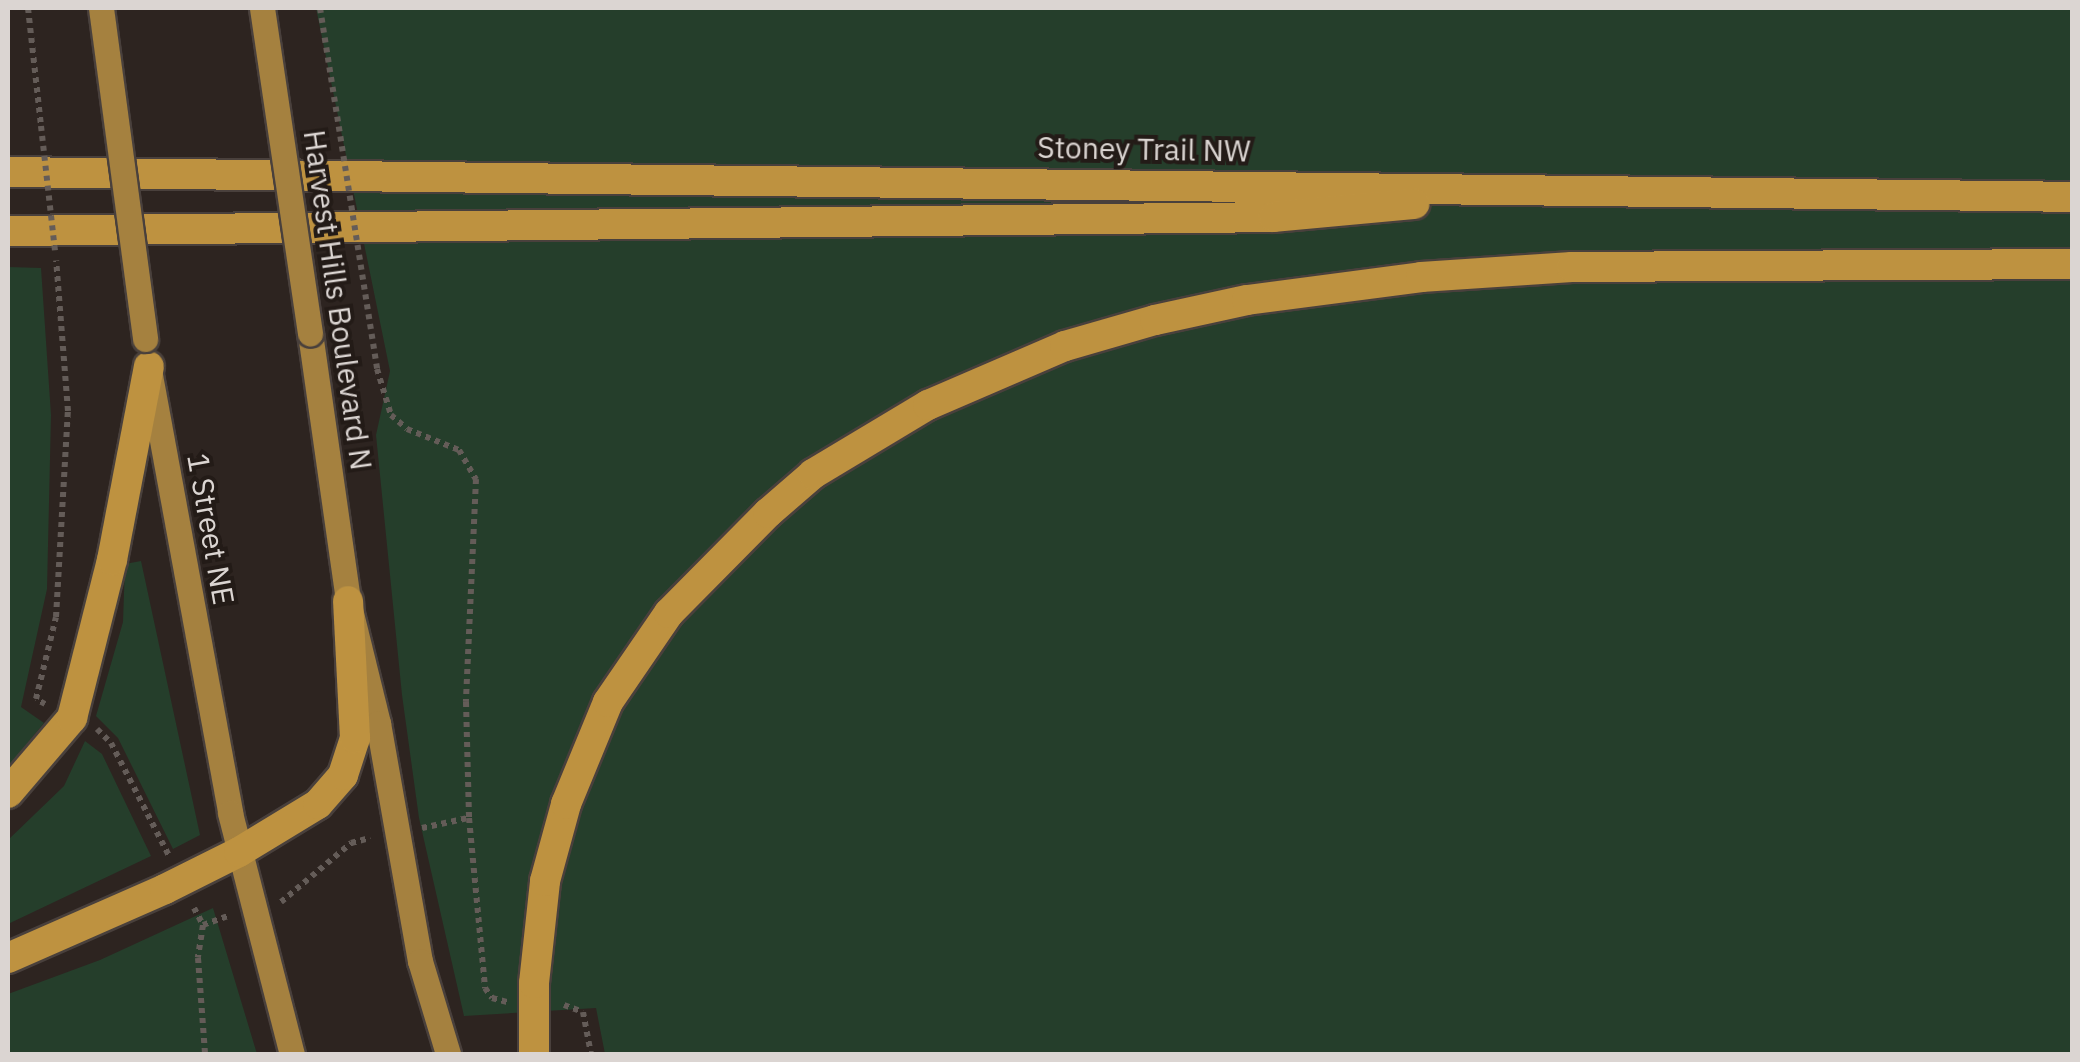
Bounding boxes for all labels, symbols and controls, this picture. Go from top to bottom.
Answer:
street label: Harvest Hills Boulevard N [296,128,380,472]
street label: Stoney Trail NW [1037,129,1251,169]
street label: 1 Street NE [180,450,242,608]

